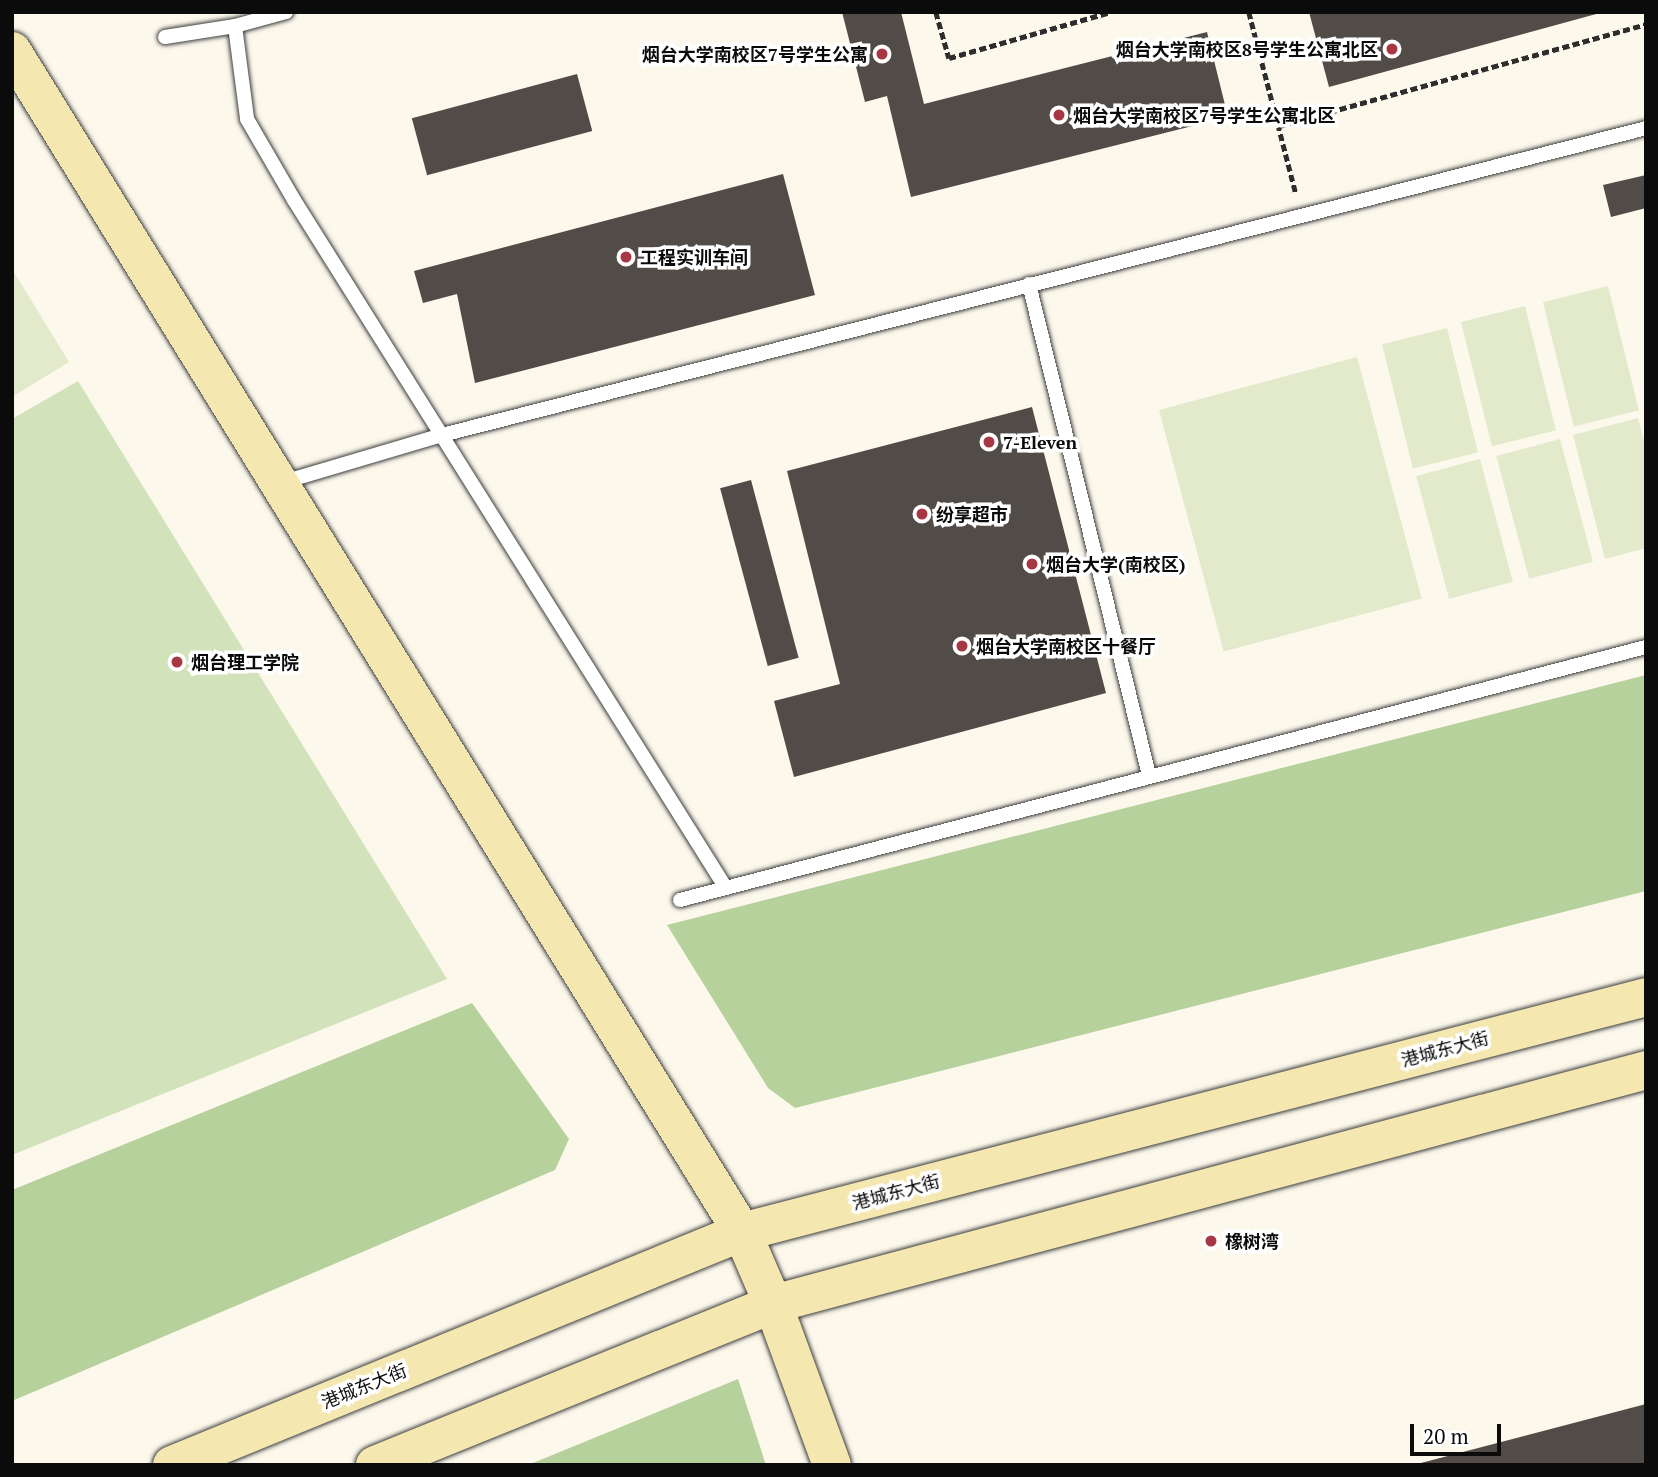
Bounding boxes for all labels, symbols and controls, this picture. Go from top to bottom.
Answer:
place label: 烟台大学南校区8号学生公寓北区 [1116,38,1378,60]
marker: 烟台大学南校区8号学生公寓北区 [1384,41,1400,57]
place label: 烟台大学南校区7号学生公寓 [642,43,868,65]
marker: 烟台大学南校区7号学生公寓 [874,46,890,62]
place label: 烟台大学南校区7号学生公寓北区 [1073,104,1335,126]
marker: 烟台大学南校区7号学生公寓北区 [1051,107,1067,123]
place label: 工程实训车间 [640,246,748,268]
marker: 工程实训车间 [618,249,634,265]
place label: 7-Eleven [1003,431,1077,453]
marker: 7-Eleven [981,434,997,450]
place label: 纷享超市 [936,503,1008,525]
marker: 纷享超市 [914,506,930,522]
place label: 烟台大学(南校区) [1046,553,1185,575]
marker: 烟台大学(南校区) [1024,556,1040,572]
place label: 烟台大学南校区十餐厅 [976,635,1156,657]
marker: 烟台大学南校区十餐厅 [954,638,970,654]
place label: 烟台理工学院 [191,651,299,673]
marker: 烟台理工学院 [169,654,185,670]
street label: 港城东大街 [1399,1027,1491,1071]
street label: 港城东大街 [850,1170,942,1214]
place label: 橡树湾 [1225,1230,1279,1252]
marker: 橡树湾 [1203,1233,1219,1249]
street label: 港城东大街 [318,1359,410,1413]
scale bar [1413,1410,1504,1454]
text: 20 m [1423,1422,1469,1450]

